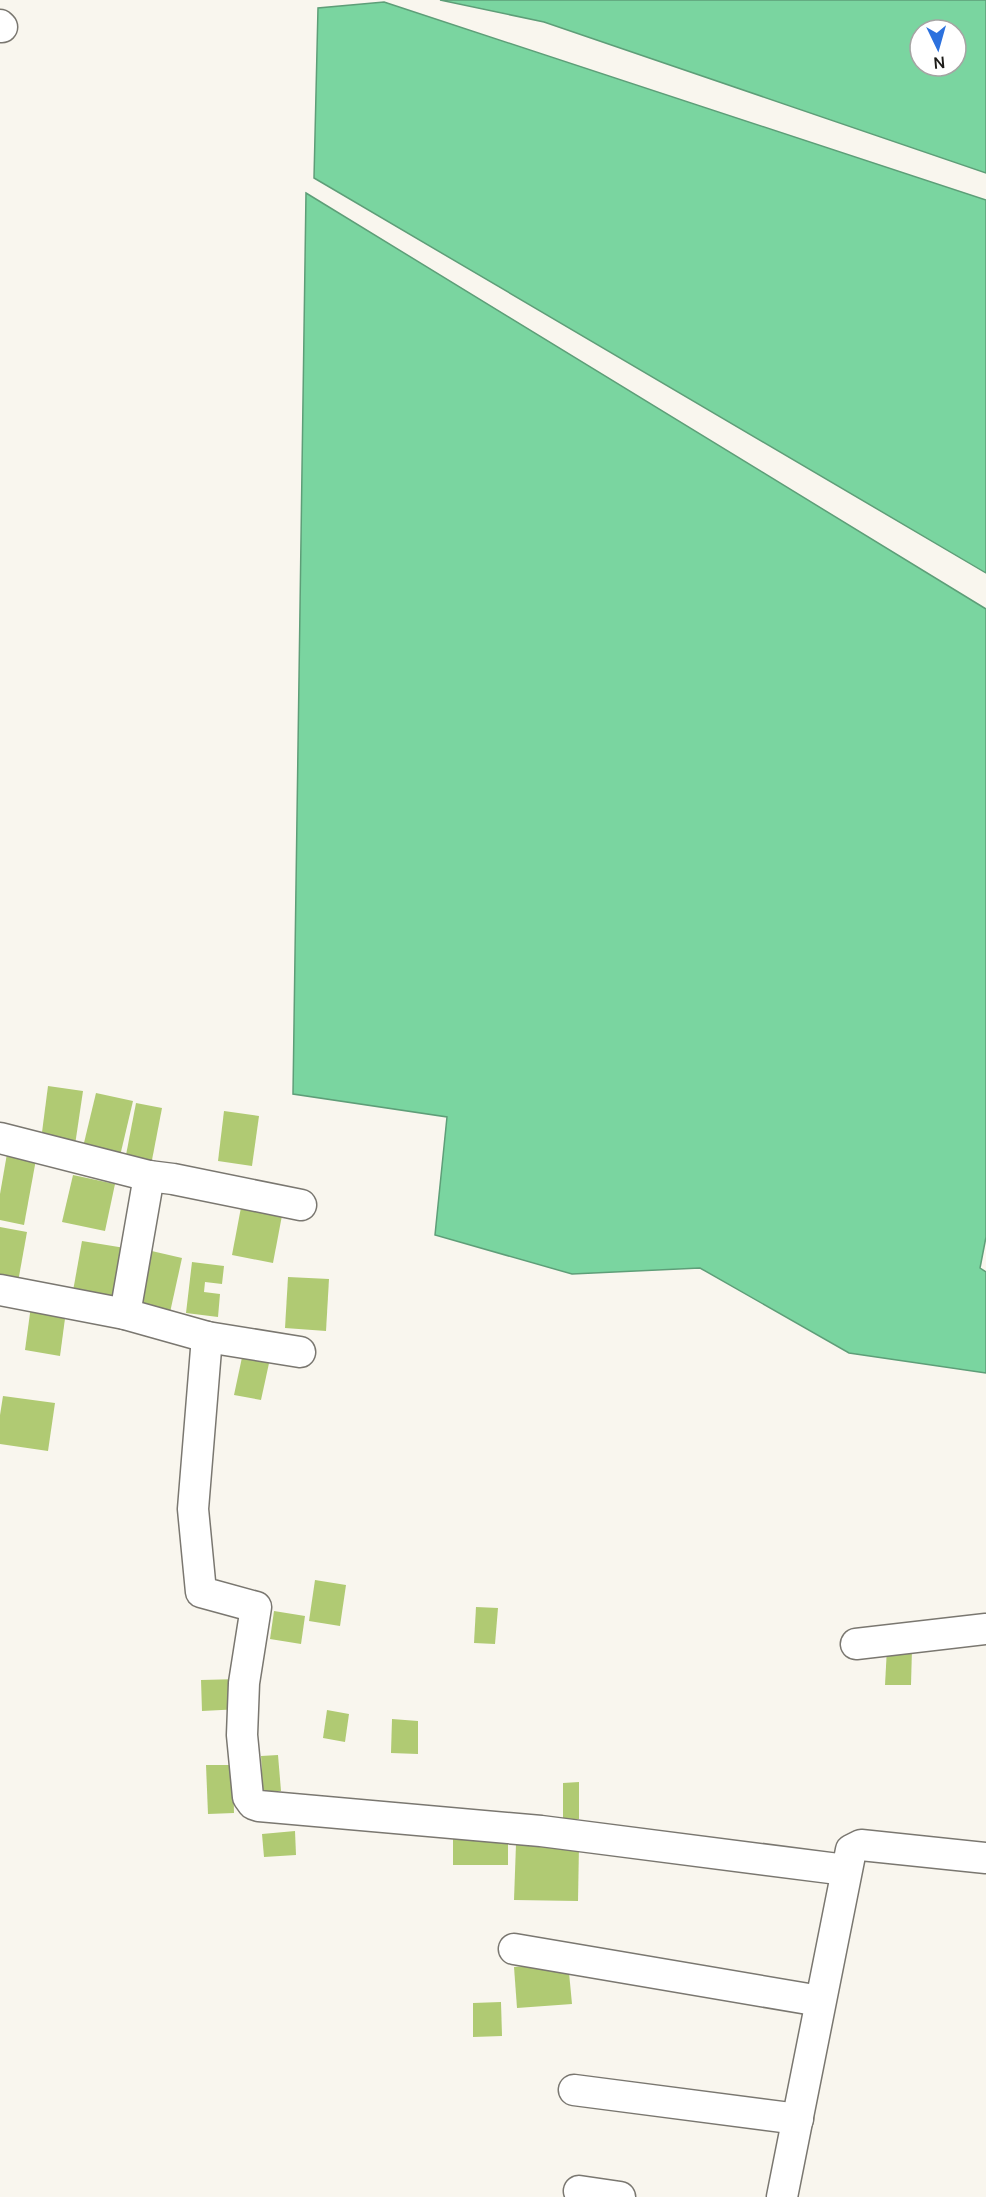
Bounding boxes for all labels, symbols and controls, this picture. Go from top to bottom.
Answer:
north arrow [908,18,968,78]
text: N [933,51,946,74]

